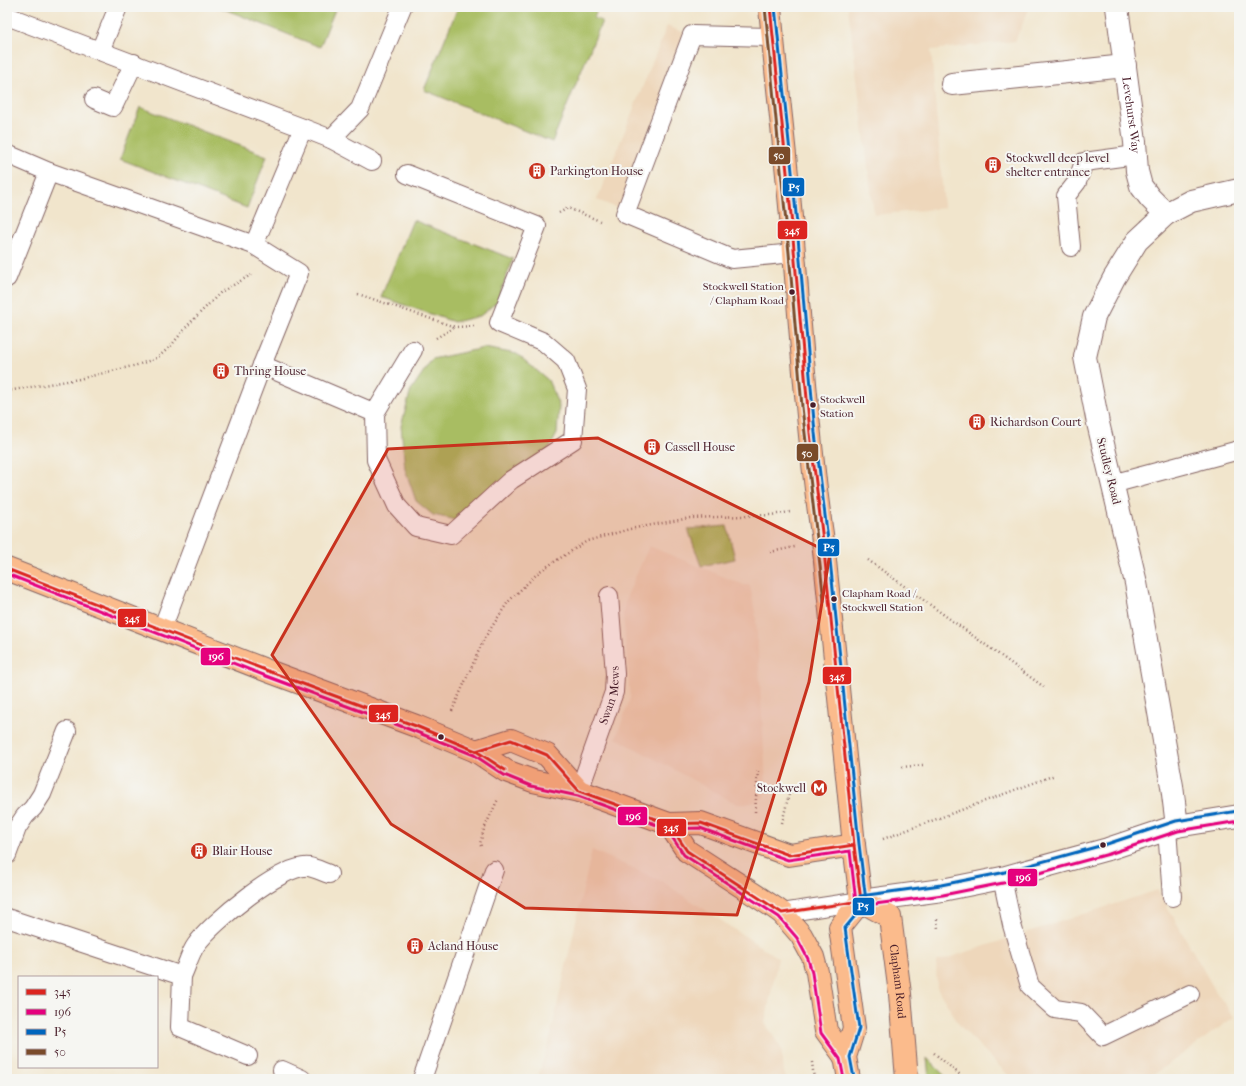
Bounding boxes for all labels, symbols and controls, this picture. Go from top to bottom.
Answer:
street label: Levehurst Way [1119,76,1143,155]
line badge: 50 [768,146,791,165]
text: 50 [774,149,784,162]
place label: Stockwell deep level shelter entrance [1006,151,1110,179]
building icon: Stockwell deep level shelter entrance [983,155,1003,175]
building icon: Parkington House [527,161,547,181]
place label: Parkington House [550,164,643,178]
line badge: P5 [782,177,805,197]
text: P5 [788,181,800,194]
line badge: 345 [777,220,808,240]
text: 345 [784,224,800,237]
place label: Stockwell Station / Clapham Road [703,280,785,307]
marker: Stockwell Station / Clapham Road [787,287,797,297]
building icon: Thring House [211,361,231,381]
place label: Thring House [234,364,306,378]
place label: Stockwell Station [820,393,865,420]
marker: Stockwell Station [808,400,818,410]
building icon: Richardson Court [967,412,987,432]
place label: Richardson Court [990,415,1082,429]
street label: Studley Road [1094,436,1124,506]
building icon: Cassell House [642,437,662,457]
place label: Cassell House [665,440,735,454]
line badge: 50 [796,443,819,462]
text: 50 [802,447,812,460]
line badge: P5 [817,538,840,557]
text: P5 [823,541,835,554]
place label: Clapham Road / Stockwell Station [842,587,924,614]
marker: Clapham Road / Stockwell Station [829,594,839,604]
line badge: 345 [117,608,147,628]
text: 345 [124,612,140,625]
line badge: 196 [200,647,231,666]
text: 196 [208,650,225,663]
street label: Swan Mews [596,665,622,726]
line badge: 345 [822,666,852,685]
text: 345 [829,670,845,683]
line badge: 345 [368,704,399,723]
text: 345 [375,708,391,721]
unlabelled marker [436,732,446,742]
metro station icon: Stockwell [809,778,829,798]
place label: Stockwell [757,781,807,795]
line badge: 196 [617,806,648,826]
text: 196 [625,810,642,823]
line badge: 345 [656,818,687,837]
text: 345 [663,821,679,834]
unlabelled marker [1098,840,1108,850]
building icon: Blair House [189,841,209,861]
place label: Blair House [212,844,272,858]
line badge: 196 [1007,868,1038,887]
text: 196 [1015,871,1032,884]
line badge: P5 [852,897,875,916]
text: P5 [857,900,869,913]
building icon: Acland House [405,936,425,956]
place label: Acland House [427,939,498,953]
street label: Clapham Road [887,943,909,1020]
legend [18,976,158,1068]
text: 345 [54,985,71,999]
text: 196 [54,1005,72,1019]
text: P5 [54,1025,66,1039]
text: 50 [54,1045,66,1059]

